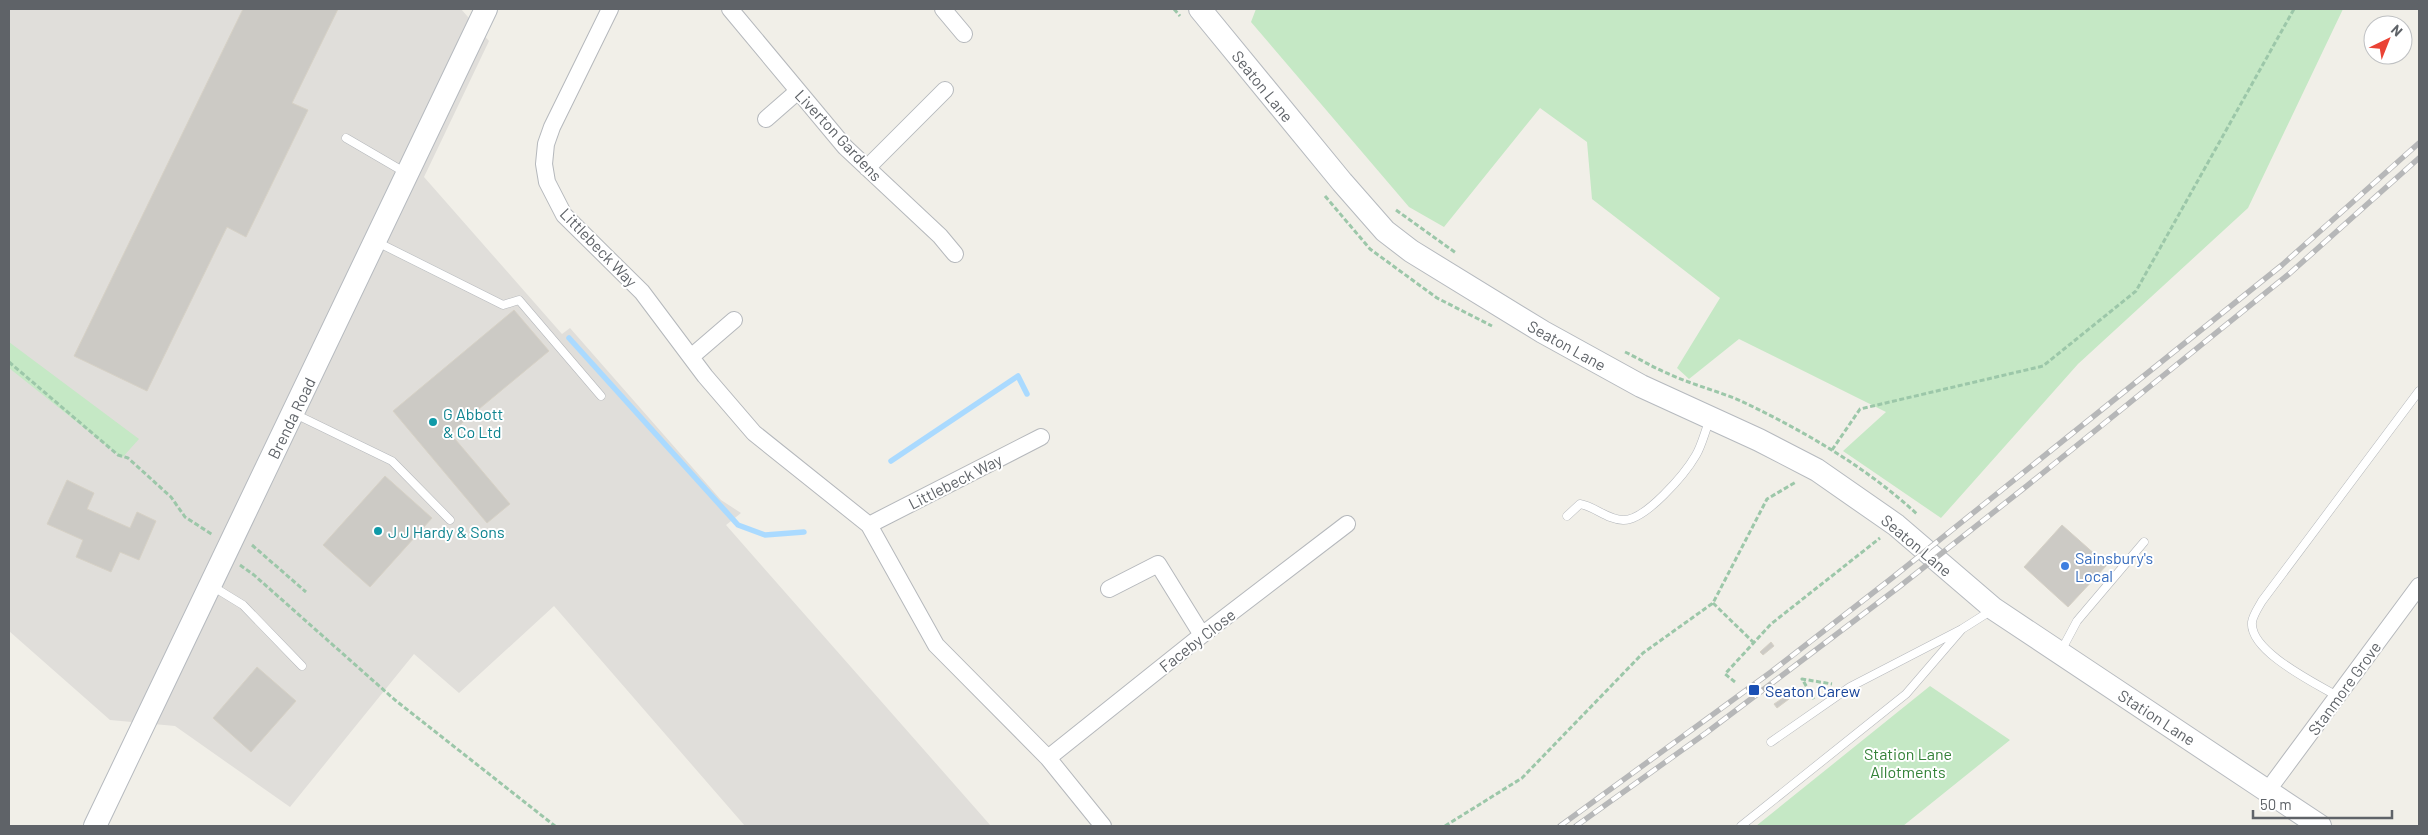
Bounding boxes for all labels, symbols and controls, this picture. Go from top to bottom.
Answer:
north arrow [2363,15,2413,65]
text: N [2388,21,2406,40]
street label: Seaton Lane [1228,46,1298,126]
street label: Liverton Gardens [792,85,886,185]
street label: Littlebeck Way [557,204,642,291]
street label: Seaton Lane [1525,316,1609,374]
street label: Brenda Road [263,374,319,462]
place label: G Abbott & Co Ltd [443,404,503,441]
marker: G Abbott & Co Ltd [427,416,439,428]
street label: Littlebeck Way [905,449,1006,513]
street label: Seaton Lane [1878,510,1956,580]
place label: J J Hardy & Sons [388,522,505,541]
marker: J J Hardy & Sons [372,525,384,537]
place label: Sainsbury's Local [2075,548,2153,585]
marker: Sainsbury's Local [2059,560,2071,572]
street label: Faceby Close [1155,604,1239,676]
street label: Stanmore Grove [2304,637,2384,739]
place label: Seaton Carew [1765,681,1861,700]
marker: Seaton Carew [1747,683,1761,697]
street label: Station Lane [2115,685,2199,749]
park label: Station Lane Allotments [1864,744,1952,781]
scale bar [2253,788,2392,820]
text: 50 m [2260,795,2292,813]

